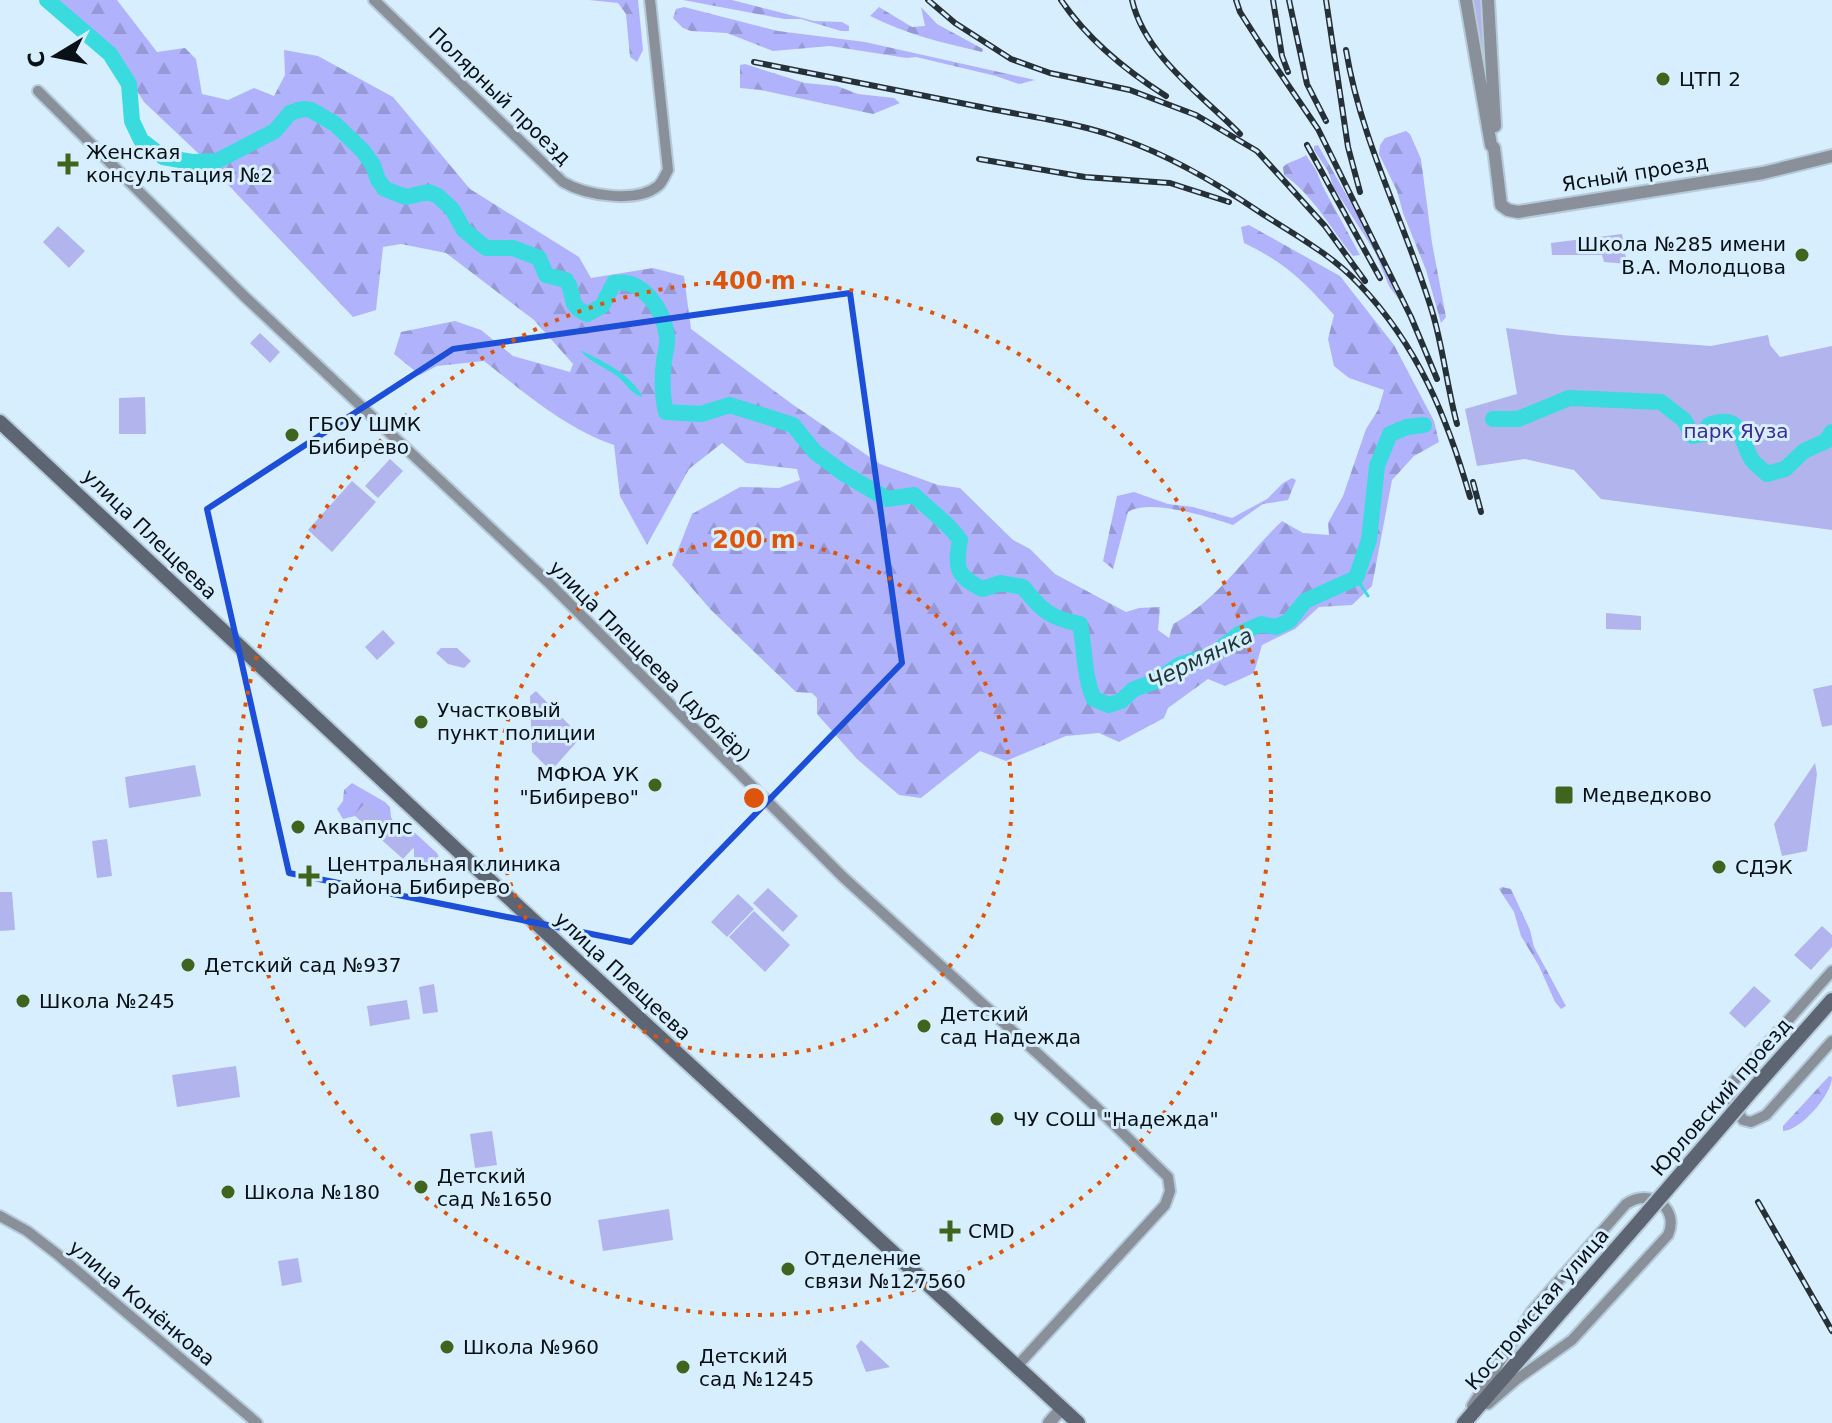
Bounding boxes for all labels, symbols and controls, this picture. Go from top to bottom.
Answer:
north arrow [16,16,96,96]
street label: Полярный проезд [424,22,576,170]
text: С [23,49,51,70]
place label: ЦТП 2 [1679,67,1741,91]
marker: ЦТП 2 [1654,70,1672,88]
place label: Женская консультация №2 [86,140,273,187]
street label: Ясный проезд [1560,150,1710,196]
marker: Женская консультация №2 [57,153,79,175]
place label: Школа №285 имени В.А. Молодцова [1577,232,1786,279]
marker: Школа №285 имени В.А. Молодцова [1793,246,1811,264]
text: 400 m [712,267,796,295]
place label: ГБОУ ШМК Бибирево [308,412,421,459]
park label: парк Яуза [1683,419,1789,443]
marker: ГБОУ ШМК Бибирево [283,426,301,444]
street label: улица Плещеева [78,464,222,604]
text: 200 m [712,526,796,554]
street label: улица Плещеева (дублёр) [544,555,756,767]
water label: Чермянка [1144,622,1257,695]
place label: Участковый пункт полиции [437,698,596,745]
marker: Участковый пункт полиции [412,713,430,731]
place label: МФЮА УК "Бибирево" [520,762,639,809]
marker: МФЮА УК "Бибирево" [646,776,664,794]
place label: Медведково [1582,783,1712,807]
centre of rings [740,784,768,812]
marker: Медведково [1553,784,1575,806]
place label: Аквапупс [314,815,413,839]
marker: Аквапупс [289,818,307,836]
place label: Центральная клиника района Бибирево [327,852,561,899]
place label: СДЭК [1735,855,1793,879]
marker: СДЭК [1710,858,1728,876]
marker: Центральная клиника района Бибирево [298,865,320,887]
street label: улица Плещеева [550,907,696,1045]
place label: Детский сад №937 [204,953,401,977]
marker: Детский сад №937 [179,956,197,974]
place label: Школа №245 [39,989,175,1013]
marker: Школа №245 [14,992,32,1010]
place label: Детский сад Надежда [940,1002,1081,1049]
street label: Юрловский проезд [1646,1013,1796,1181]
marker: Детский сад Надежда [915,1017,933,1035]
place label: ЧУ СОШ "Надежда" [1013,1107,1219,1131]
marker: ЧУ СОШ "Надежда" [988,1110,1006,1128]
place label: Детский сад №1650 [437,1164,552,1211]
marker: Детский сад №1650 [412,1178,430,1196]
place label: Школа №180 [244,1180,380,1204]
marker: Школа №180 [219,1183,237,1201]
place label: CMD [968,1219,1015,1243]
marker: CMD [939,1220,961,1242]
street label: Костромская улица [1460,1223,1614,1395]
street label: улица Конёнкова [64,1235,220,1371]
place label: Отделение связи №127560 [804,1246,966,1293]
marker: Отделение связи №127560 [779,1260,797,1278]
place label: Школа №960 [463,1335,599,1359]
marker: Школа №960 [438,1338,456,1356]
place label: Детский сад №1245 [699,1344,814,1391]
marker: Детский сад №1245 [674,1358,692,1376]

